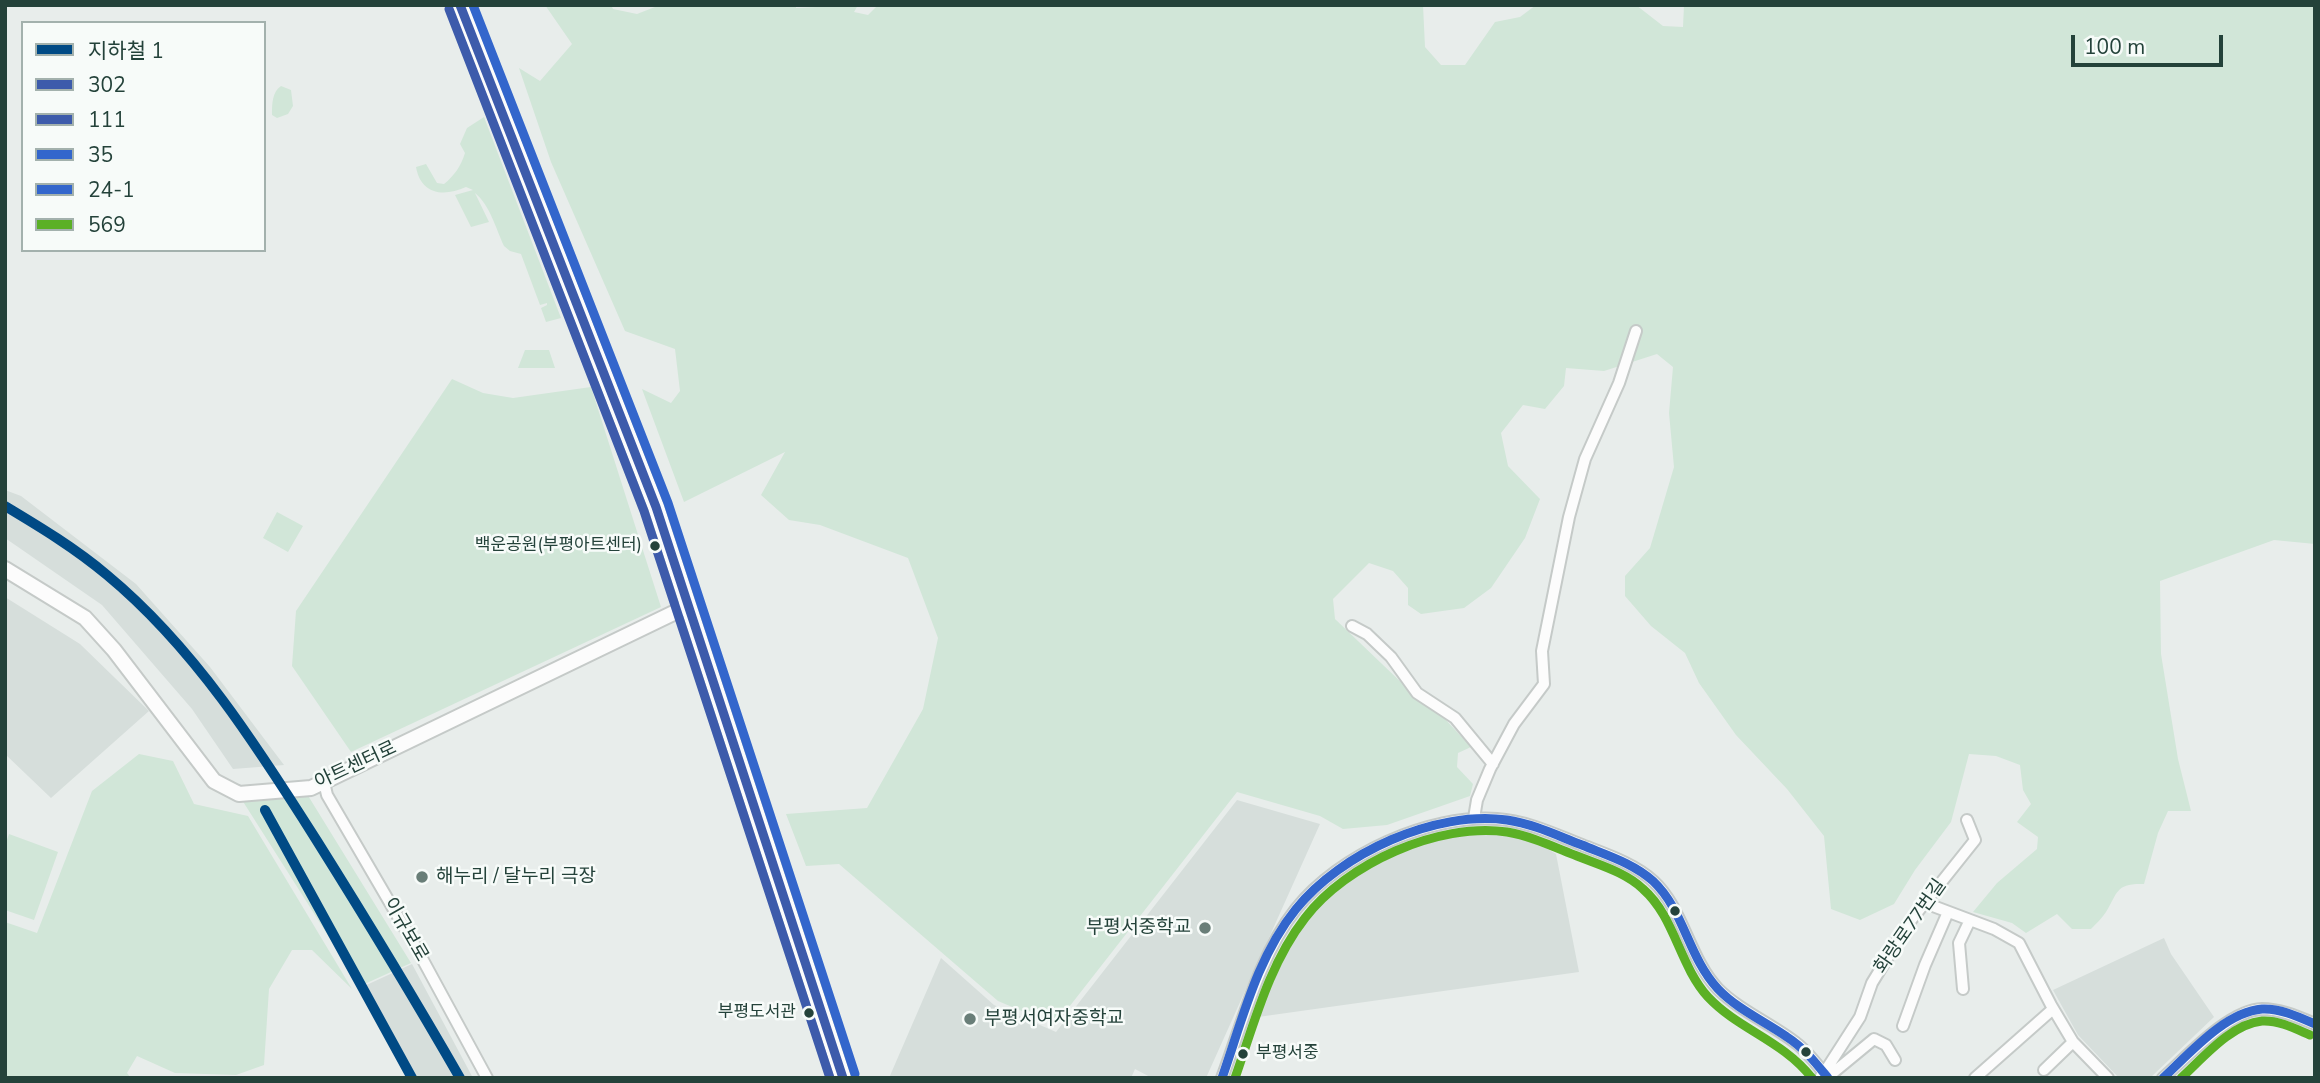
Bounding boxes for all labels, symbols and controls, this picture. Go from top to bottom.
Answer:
legend [21,21,266,252]
scale bar [2075,21,2227,65]
text: 100 m [2084,33,2145,61]
text: 지하철 1 [88,37,164,65]
text: 302 [88,71,126,99]
text: 111 [88,106,126,134]
text: 35 [88,141,113,169]
text: 24-1 [88,176,135,204]
text: 569 [88,211,126,239]
place label: 백운공원(부평아트센터) [475,536,642,556]
marker: 백운공원(부평아트센터) [648,539,662,553]
street label: 아트센터로 [312,737,400,795]
place label: 해누리 / 달누리 극장 [436,866,596,888]
marker: 해누리 / 달누리 극장 [414,869,430,885]
street label: 화랑로77번길 [1870,875,1952,979]
street label: 이규보로 [378,894,432,966]
unlabelled marker [1668,904,1682,918]
place label: 부평서중학교 [1086,917,1191,939]
marker: 부평서중학교 [1197,920,1213,936]
place label: 부평도서관 [718,1003,796,1023]
marker: 부평도서관 [802,1006,816,1020]
place label: 부평서여자중학교 [984,1008,1124,1030]
marker: 부평서여자중학교 [962,1011,978,1027]
place label: 부평서중 [1256,1044,1319,1064]
unlabelled marker [1799,1045,1813,1059]
marker: 부평서중 [1236,1047,1250,1061]

